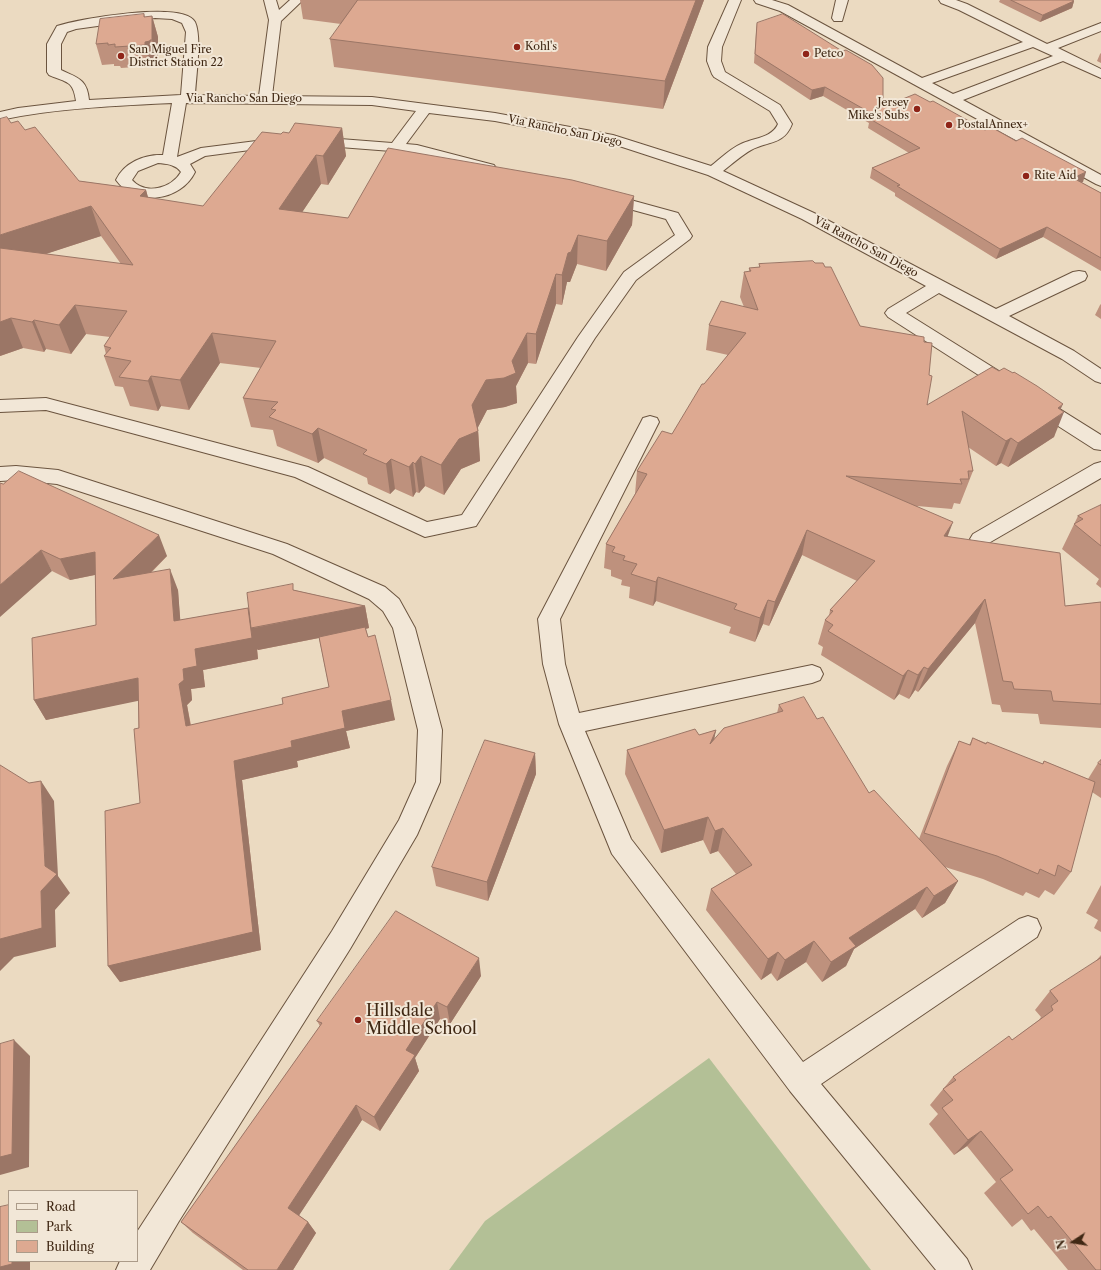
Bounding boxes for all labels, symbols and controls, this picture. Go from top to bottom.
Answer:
place label: Kohl's [525,40,557,54]
marker: Kohl's [512,42,522,52]
place label: San Miguel Fire District Station 22 [129,43,223,69]
place label: Petco [814,47,844,61]
marker: Petco [801,49,811,59]
marker: San Miguel Fire District Station 22 [116,51,126,61]
street label: Via Rancho San Diego [186,92,302,106]
place label: Jersey Mike's Subs [848,96,909,122]
marker: Jersey Mike's Subs [912,104,922,114]
street label: Via Rancho San Diego [507,112,623,150]
place label: PostalAnnex+ [957,118,1028,132]
marker: PostalAnnex+ [944,120,954,130]
place label: Rite Aid [1034,169,1077,183]
marker: Rite Aid [1021,171,1031,181]
street label: Via Rancho San Diego [812,214,920,280]
place label: Hillsdale Middle School [366,1001,477,1039]
marker: Hillsdale Middle School [353,1015,363,1025]
legend [8,1190,138,1262]
text: Road [46,1199,76,1214]
text: Park [46,1219,72,1234]
north arrow [1053,1222,1093,1262]
text: N [1053,1238,1069,1251]
text: Building [46,1239,94,1254]

